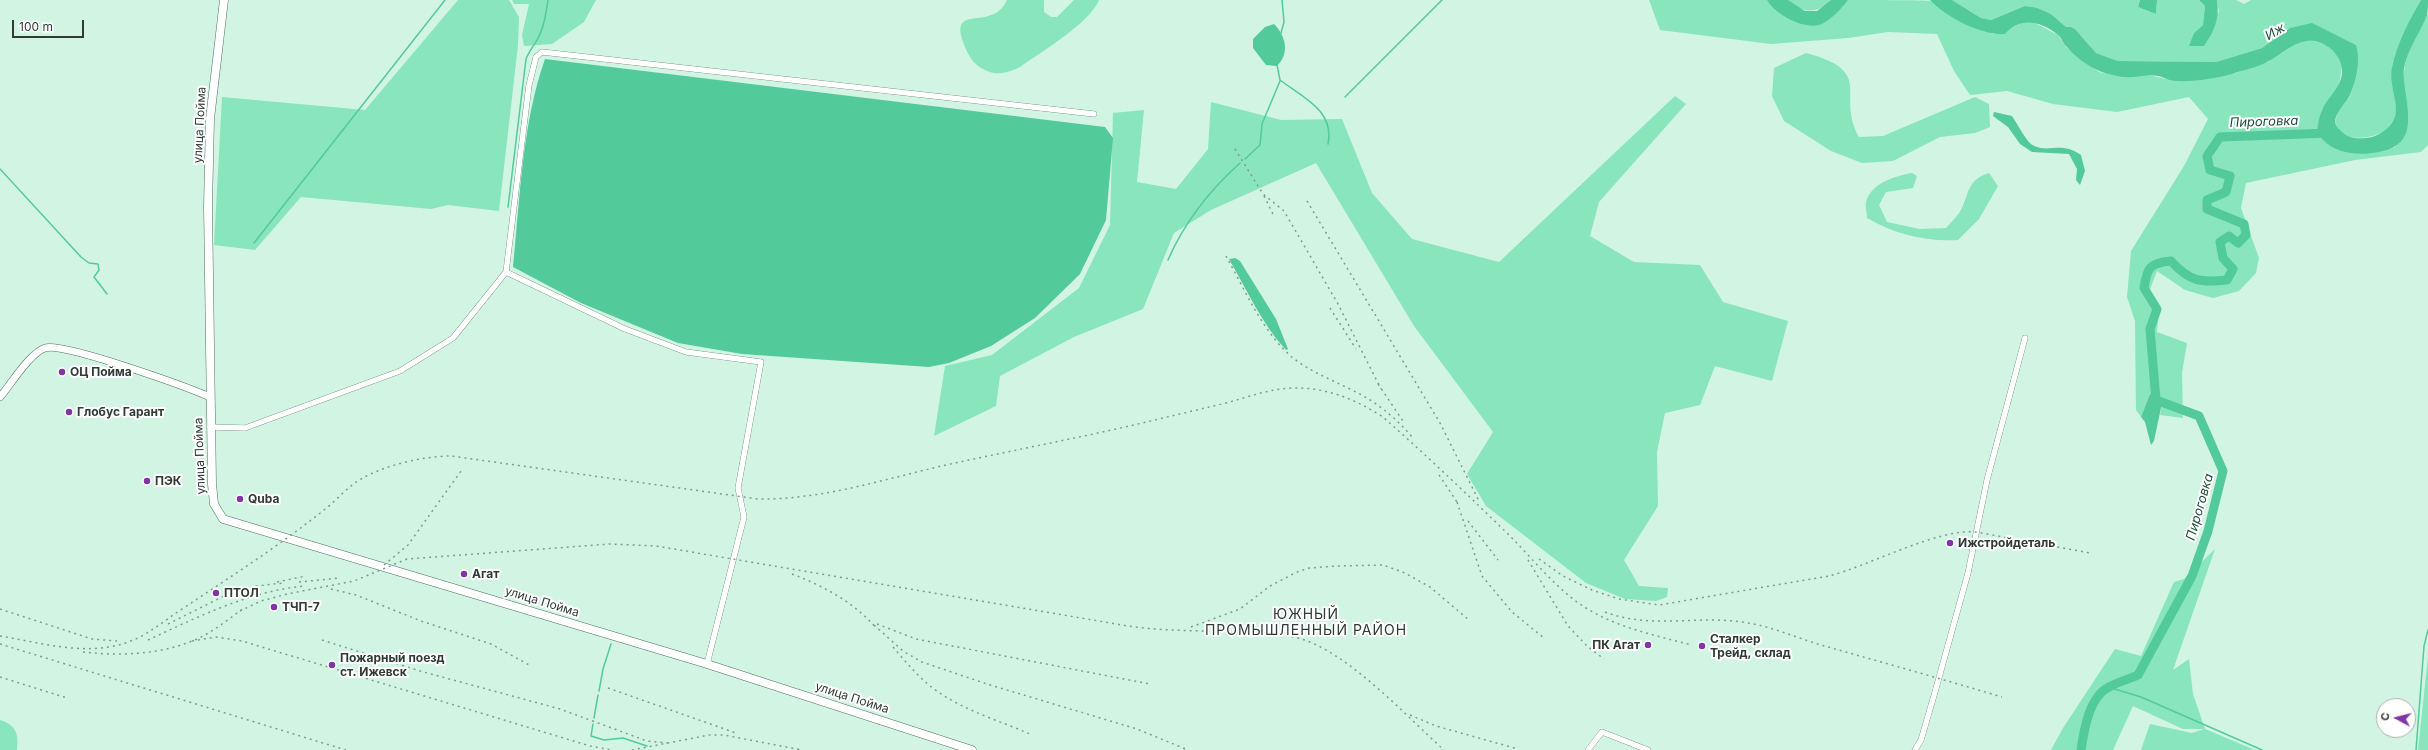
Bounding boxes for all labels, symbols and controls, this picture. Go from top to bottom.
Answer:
scale bar [14,12,86,38]
text: 100 m [19,19,53,34]
water label: Иж [2262,20,2288,44]
street label: улица Пойма [191,86,209,164]
water label: Пироговка [2229,113,2299,131]
place label: ОЦ Пойма [70,365,132,379]
marker: ОЦ Пойма [57,367,67,377]
place label: Глобус Гарант [77,405,164,419]
marker: Глобус Гарант [64,407,74,417]
street label: улица Пойма [191,417,209,495]
water label: Пироговка [2183,472,2217,542]
place label: ПЭК [155,474,181,488]
marker: ПЭК [142,476,152,486]
place label: Quba [248,492,279,506]
marker: Quba [235,494,245,504]
place label: Ижстройдеталь [1958,536,2055,550]
marker: Ижстройдеталь [1945,538,1955,548]
place label: Агат [472,567,499,581]
marker: Агат [459,569,469,579]
street label: улица Пойма [503,584,581,620]
place label: ПТОЛ [224,586,259,600]
marker: ПТОЛ [211,588,221,598]
place label: ТЧП-7 [282,600,320,614]
marker: ТЧП-7 [269,602,279,612]
district label: ЮЖНЫЙ ПРОМЫШЛЕННЫЙ РАЙОН [1205,607,1407,640]
place label: Сталкер Трейд, склад [1710,632,1791,660]
place label: ПК Агат [1592,638,1640,652]
marker: ПК Агат [1643,640,1653,650]
marker: Сталкер Трейд, склад [1697,641,1707,651]
place label: Пожарный поезд ст. Ижевск [340,651,445,679]
marker: Пожарный поезд ст. Ижевск [327,660,337,670]
street label: улица Пойма [813,679,891,717]
north arrow [2376,698,2416,738]
text: С [2378,712,2393,722]

